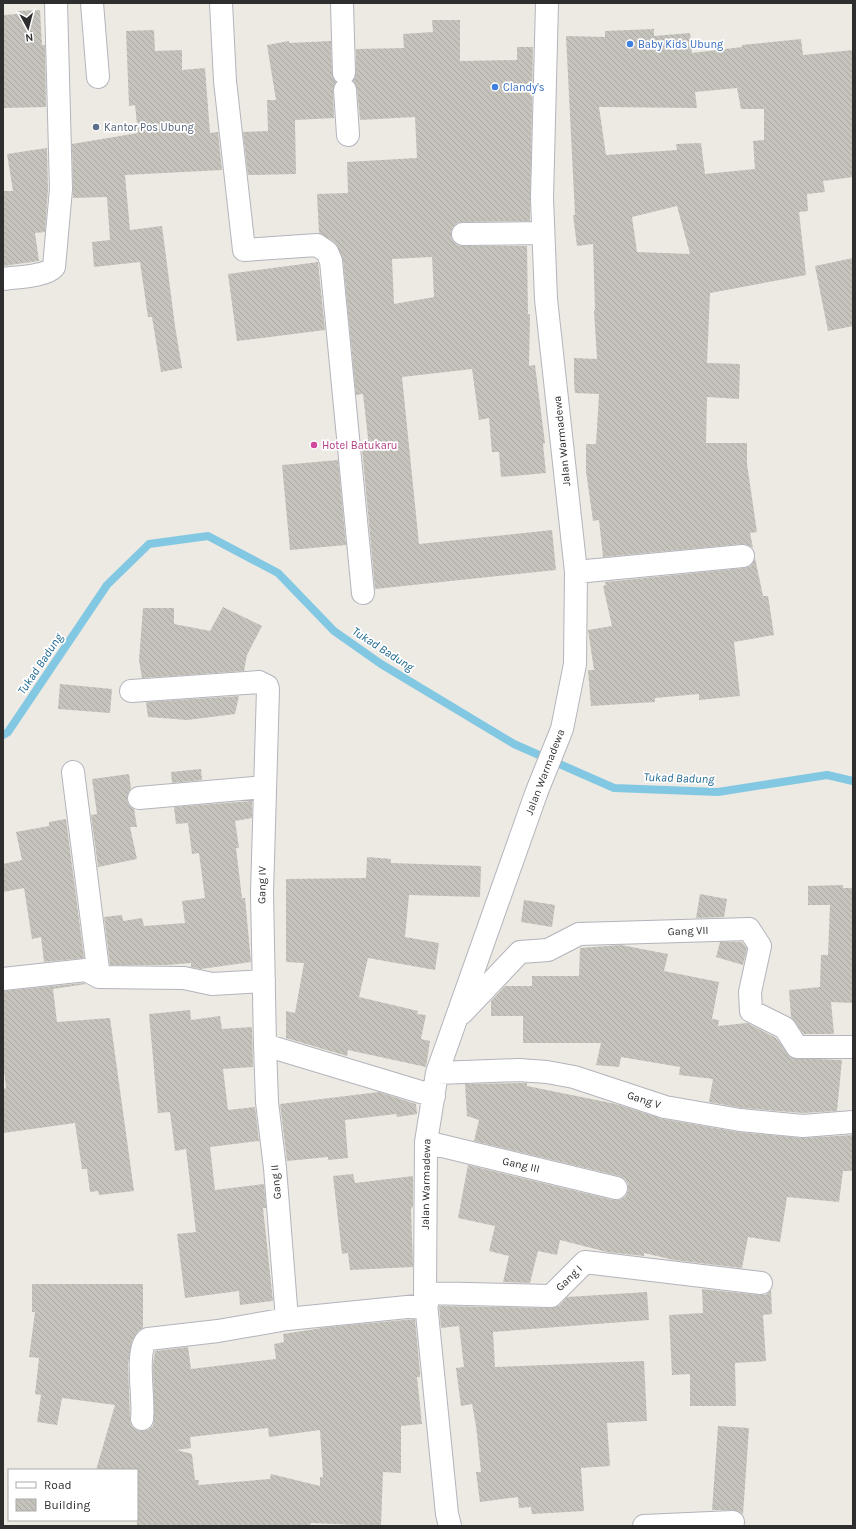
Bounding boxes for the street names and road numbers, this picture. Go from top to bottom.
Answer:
street label: Jalan Warmadewa [551,395,573,487]
street label: Jalan Warmadewa [523,727,567,817]
street label: Gang IV [255,866,269,904]
street label: Gang VII [667,924,709,938]
street label: Gang V [625,1088,663,1112]
street label: Jalan Warmadewa [419,1138,433,1230]
street label: Gang III [501,1154,541,1176]
street label: Gang II [268,1164,284,1200]
street label: Gang I [553,1262,585,1294]

